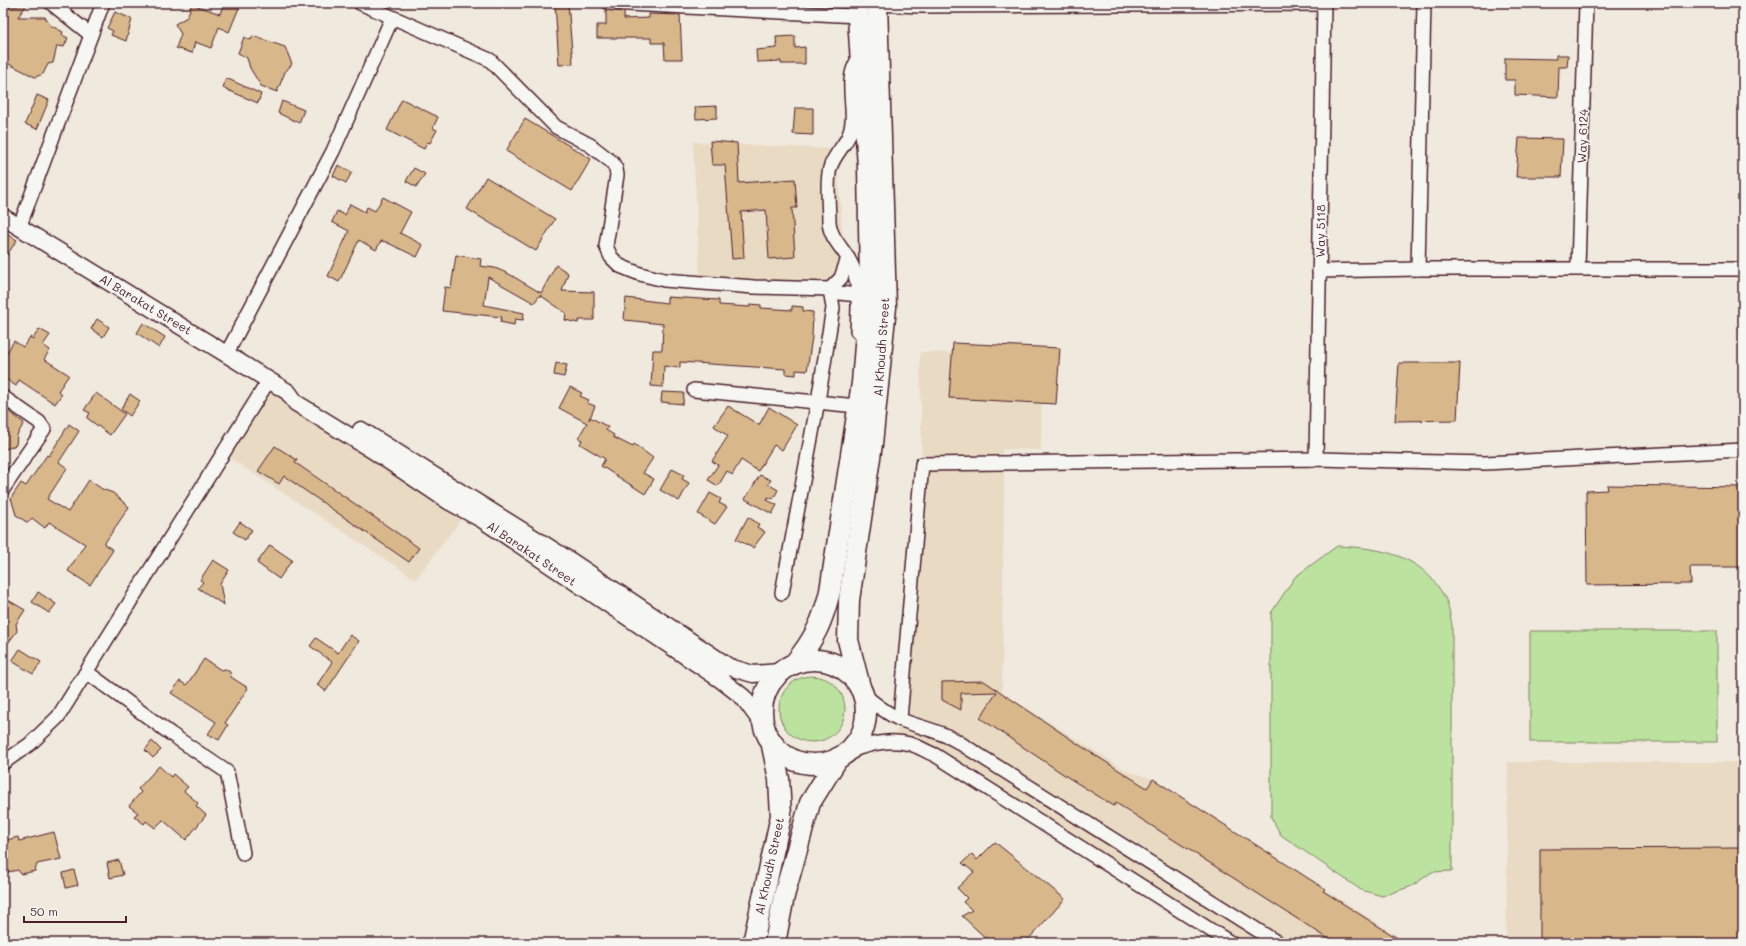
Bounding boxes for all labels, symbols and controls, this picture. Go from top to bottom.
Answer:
street label: Way 6124 [1573,109,1591,163]
street label: Way 5118 [1312,204,1328,258]
street label: Al Barakat Street [97,270,195,338]
street label: Al Khoudh Street [870,297,892,397]
street label: Al Barakat Street [484,517,580,589]
street label: Al Khoudh Street [751,816,787,916]
scale bar [24,898,126,924]
text: 50 m [30,903,58,919]

